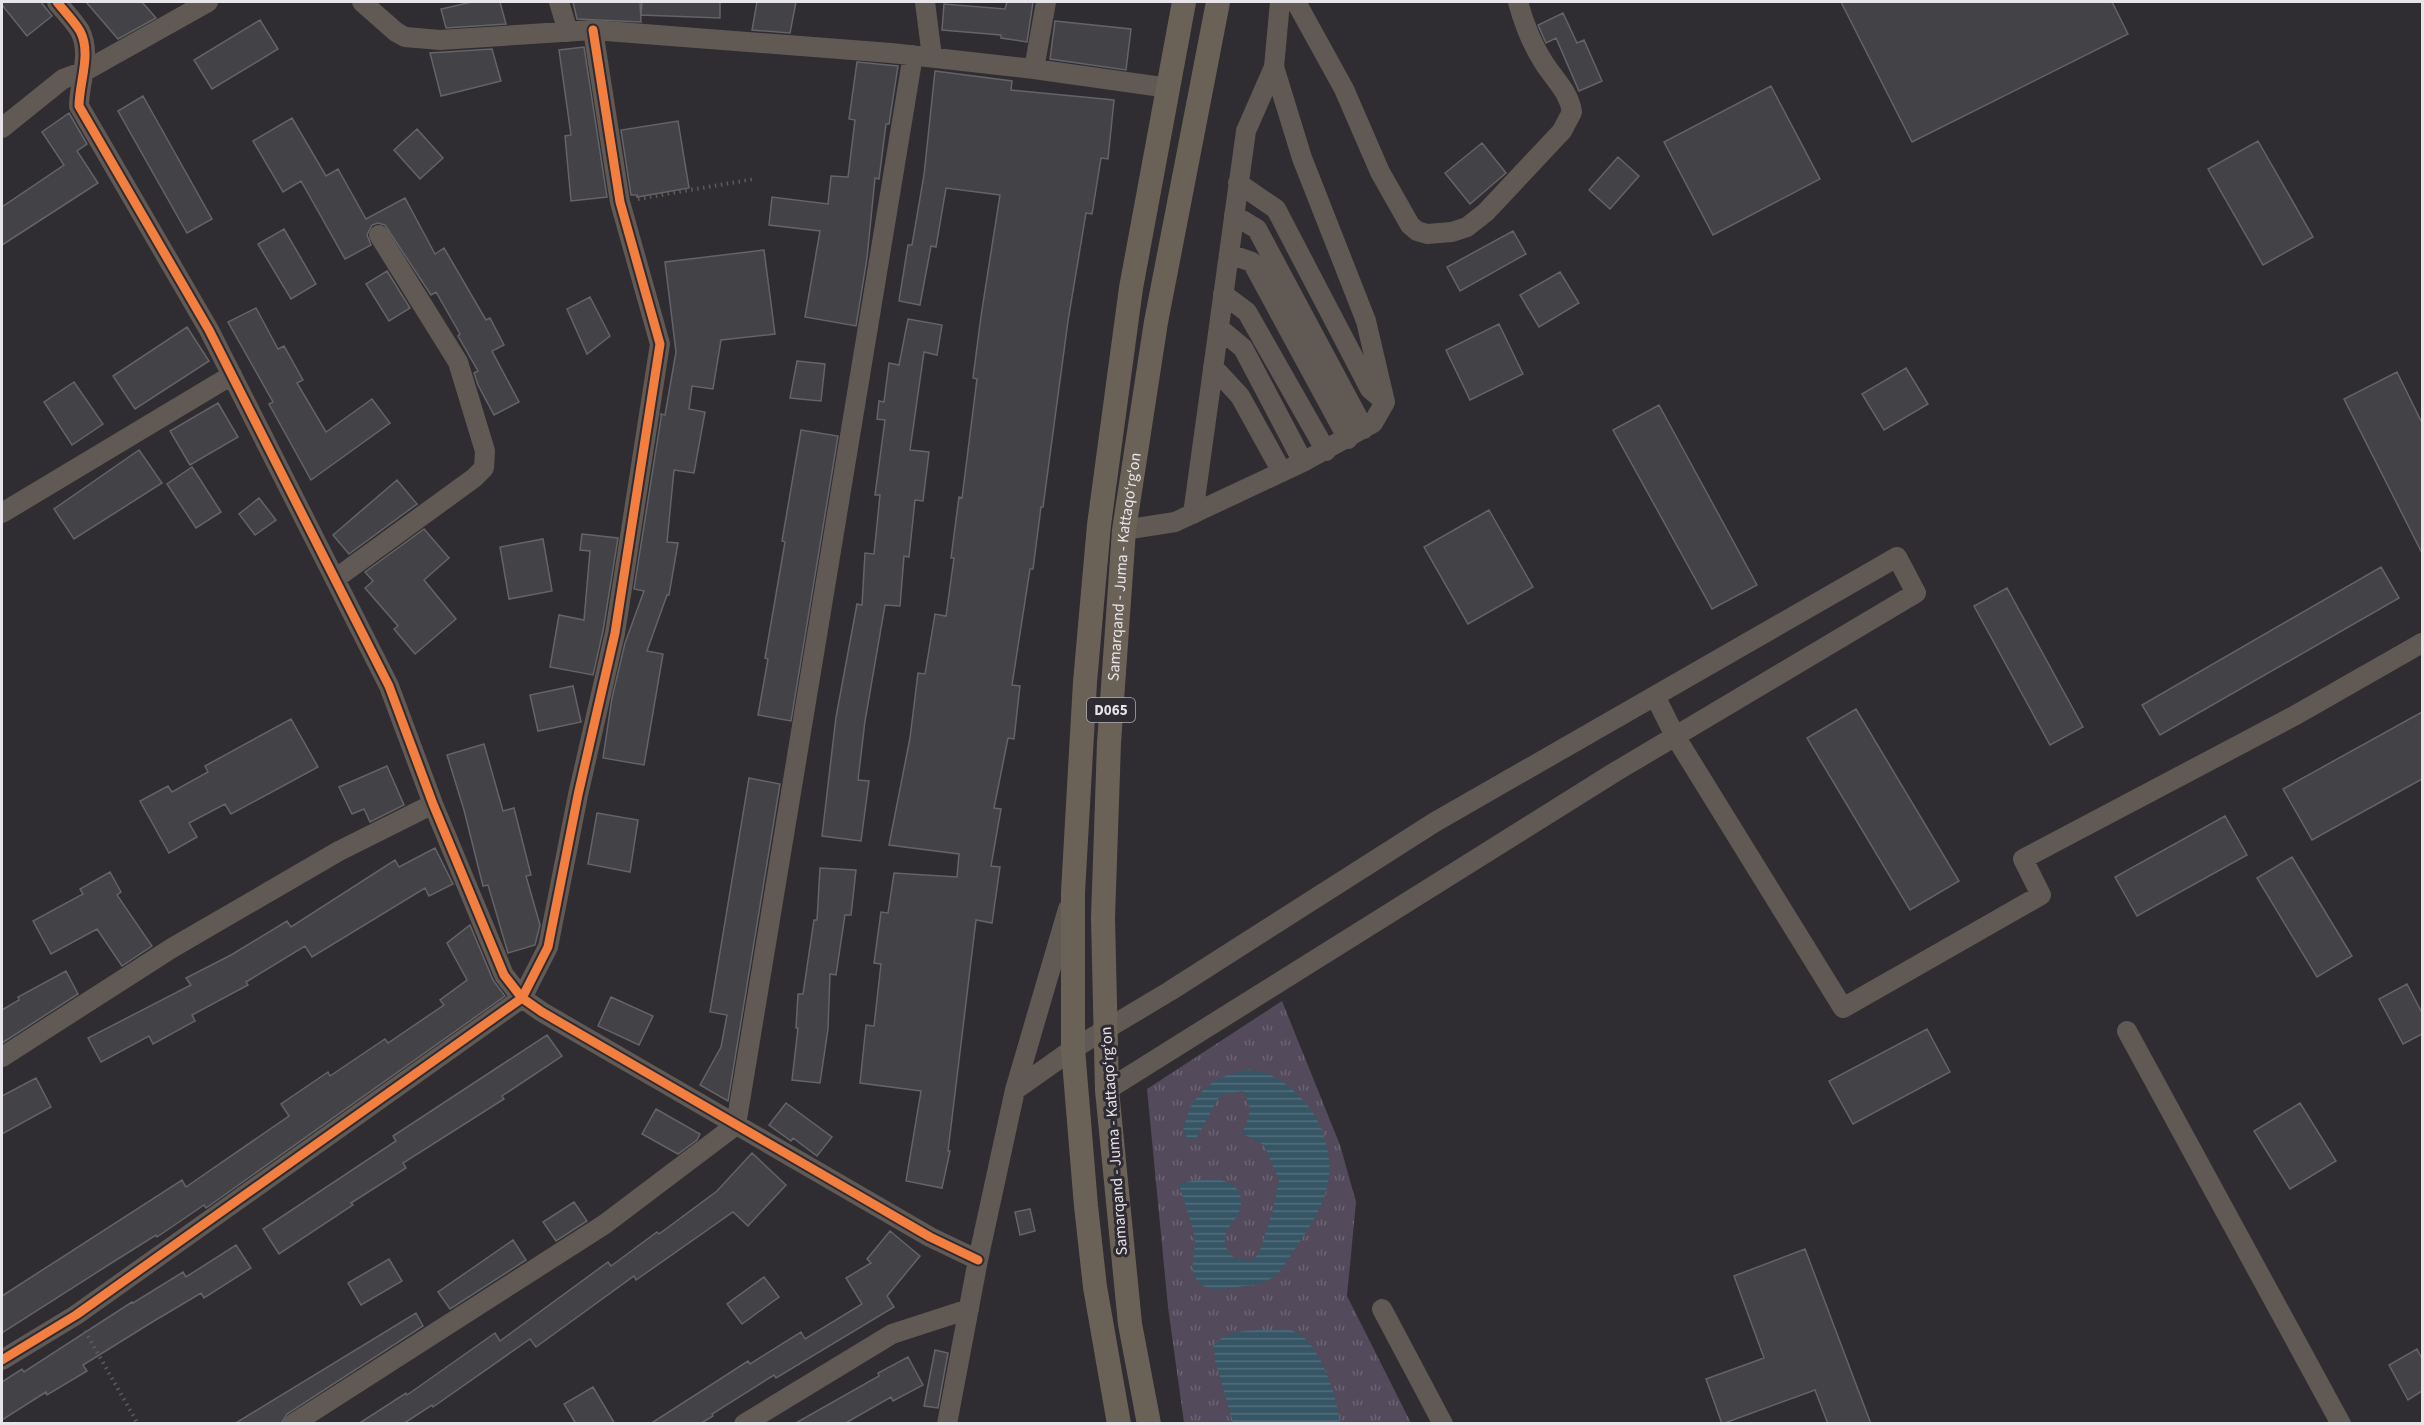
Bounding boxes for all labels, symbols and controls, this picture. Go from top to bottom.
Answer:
street label: Samarqand - Juma - Kattaqo‘rg‘on [1102,451,1147,682]
road number: D065 [1087,698,1135,722]
street label: Samarqand - Juma - Kattaqo‘rg‘on [1095,1026,1133,1256]

